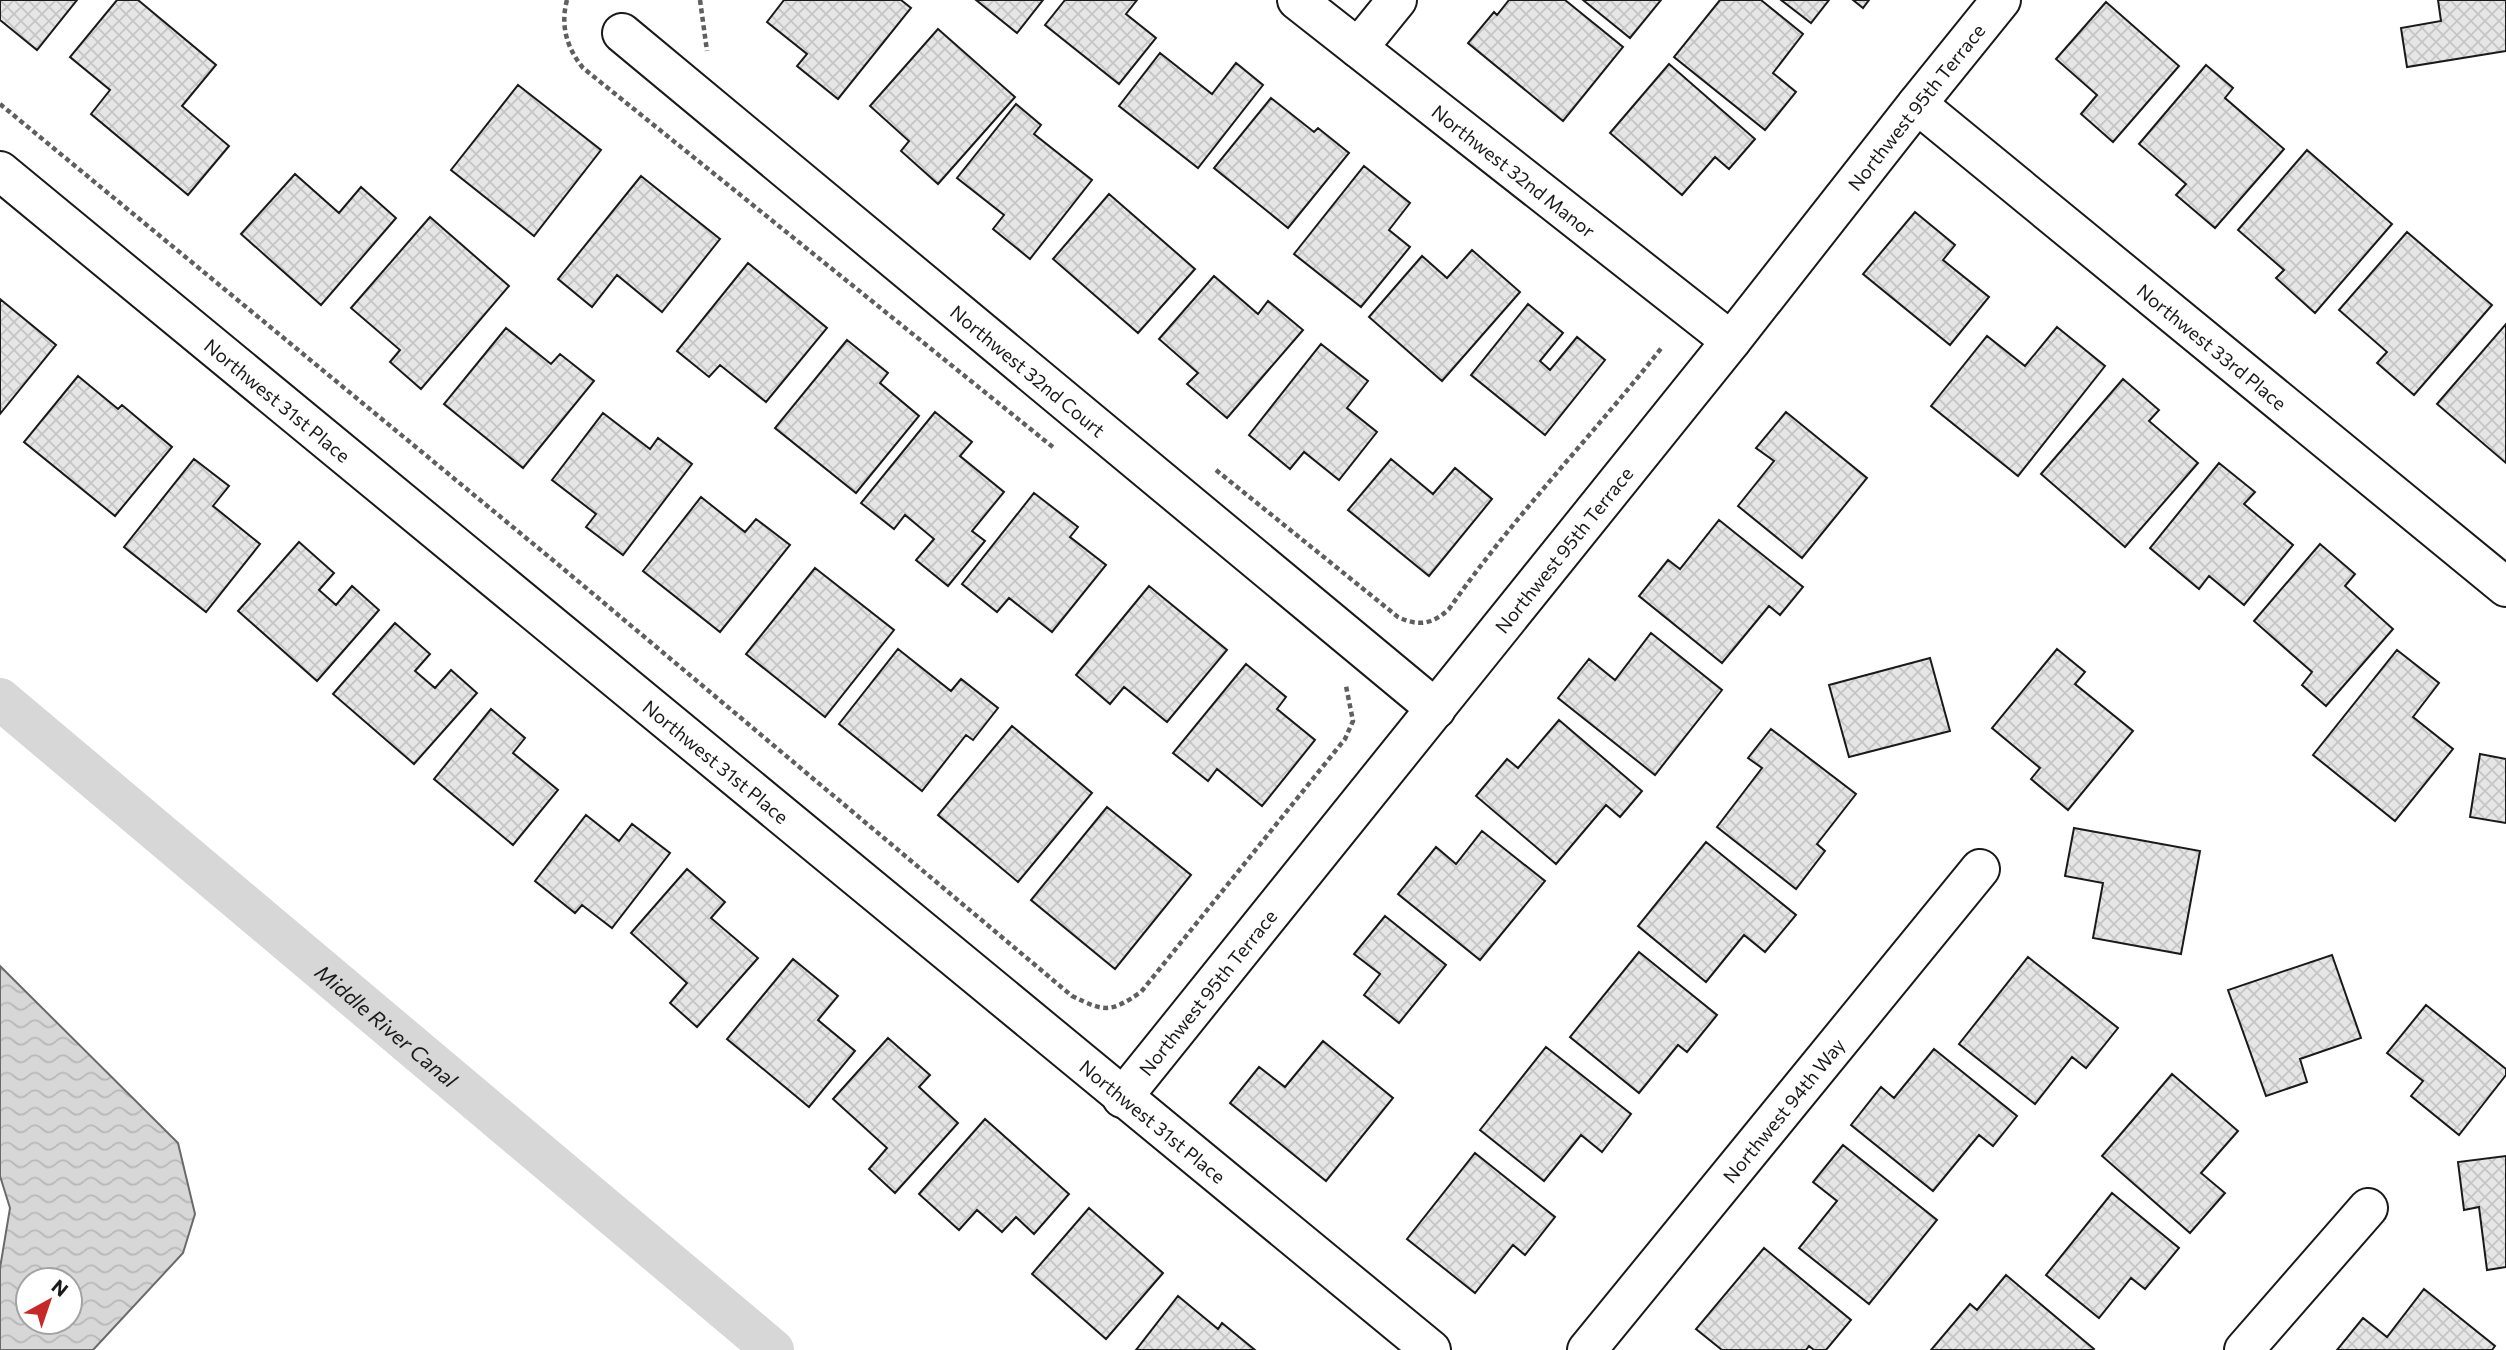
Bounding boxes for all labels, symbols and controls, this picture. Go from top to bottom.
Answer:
street label: Northwest 95th Terrace [1842,19,1989,195]
street label: Northwest 32nd Manor [1428,99,1601,242]
street label: Northwest 33rd Place [2133,278,2292,414]
street label: Northwest 32nd Court [946,300,1110,441]
street label: Northwest 31st Place [200,333,355,467]
street label: Northwest 95th Terrace [1490,462,1637,637]
street label: Northwest 31st Place [639,694,794,828]
street label: Northwest 95th Terrace [1134,904,1281,1080]
water label: Middle River Canal [311,958,463,1092]
street label: Northwest 94th Way [1717,1033,1849,1187]
street label: Northwest 31st Place [1076,1054,1231,1188]
north arrow [14,1266,84,1336]
text: N [47,1274,73,1301]

